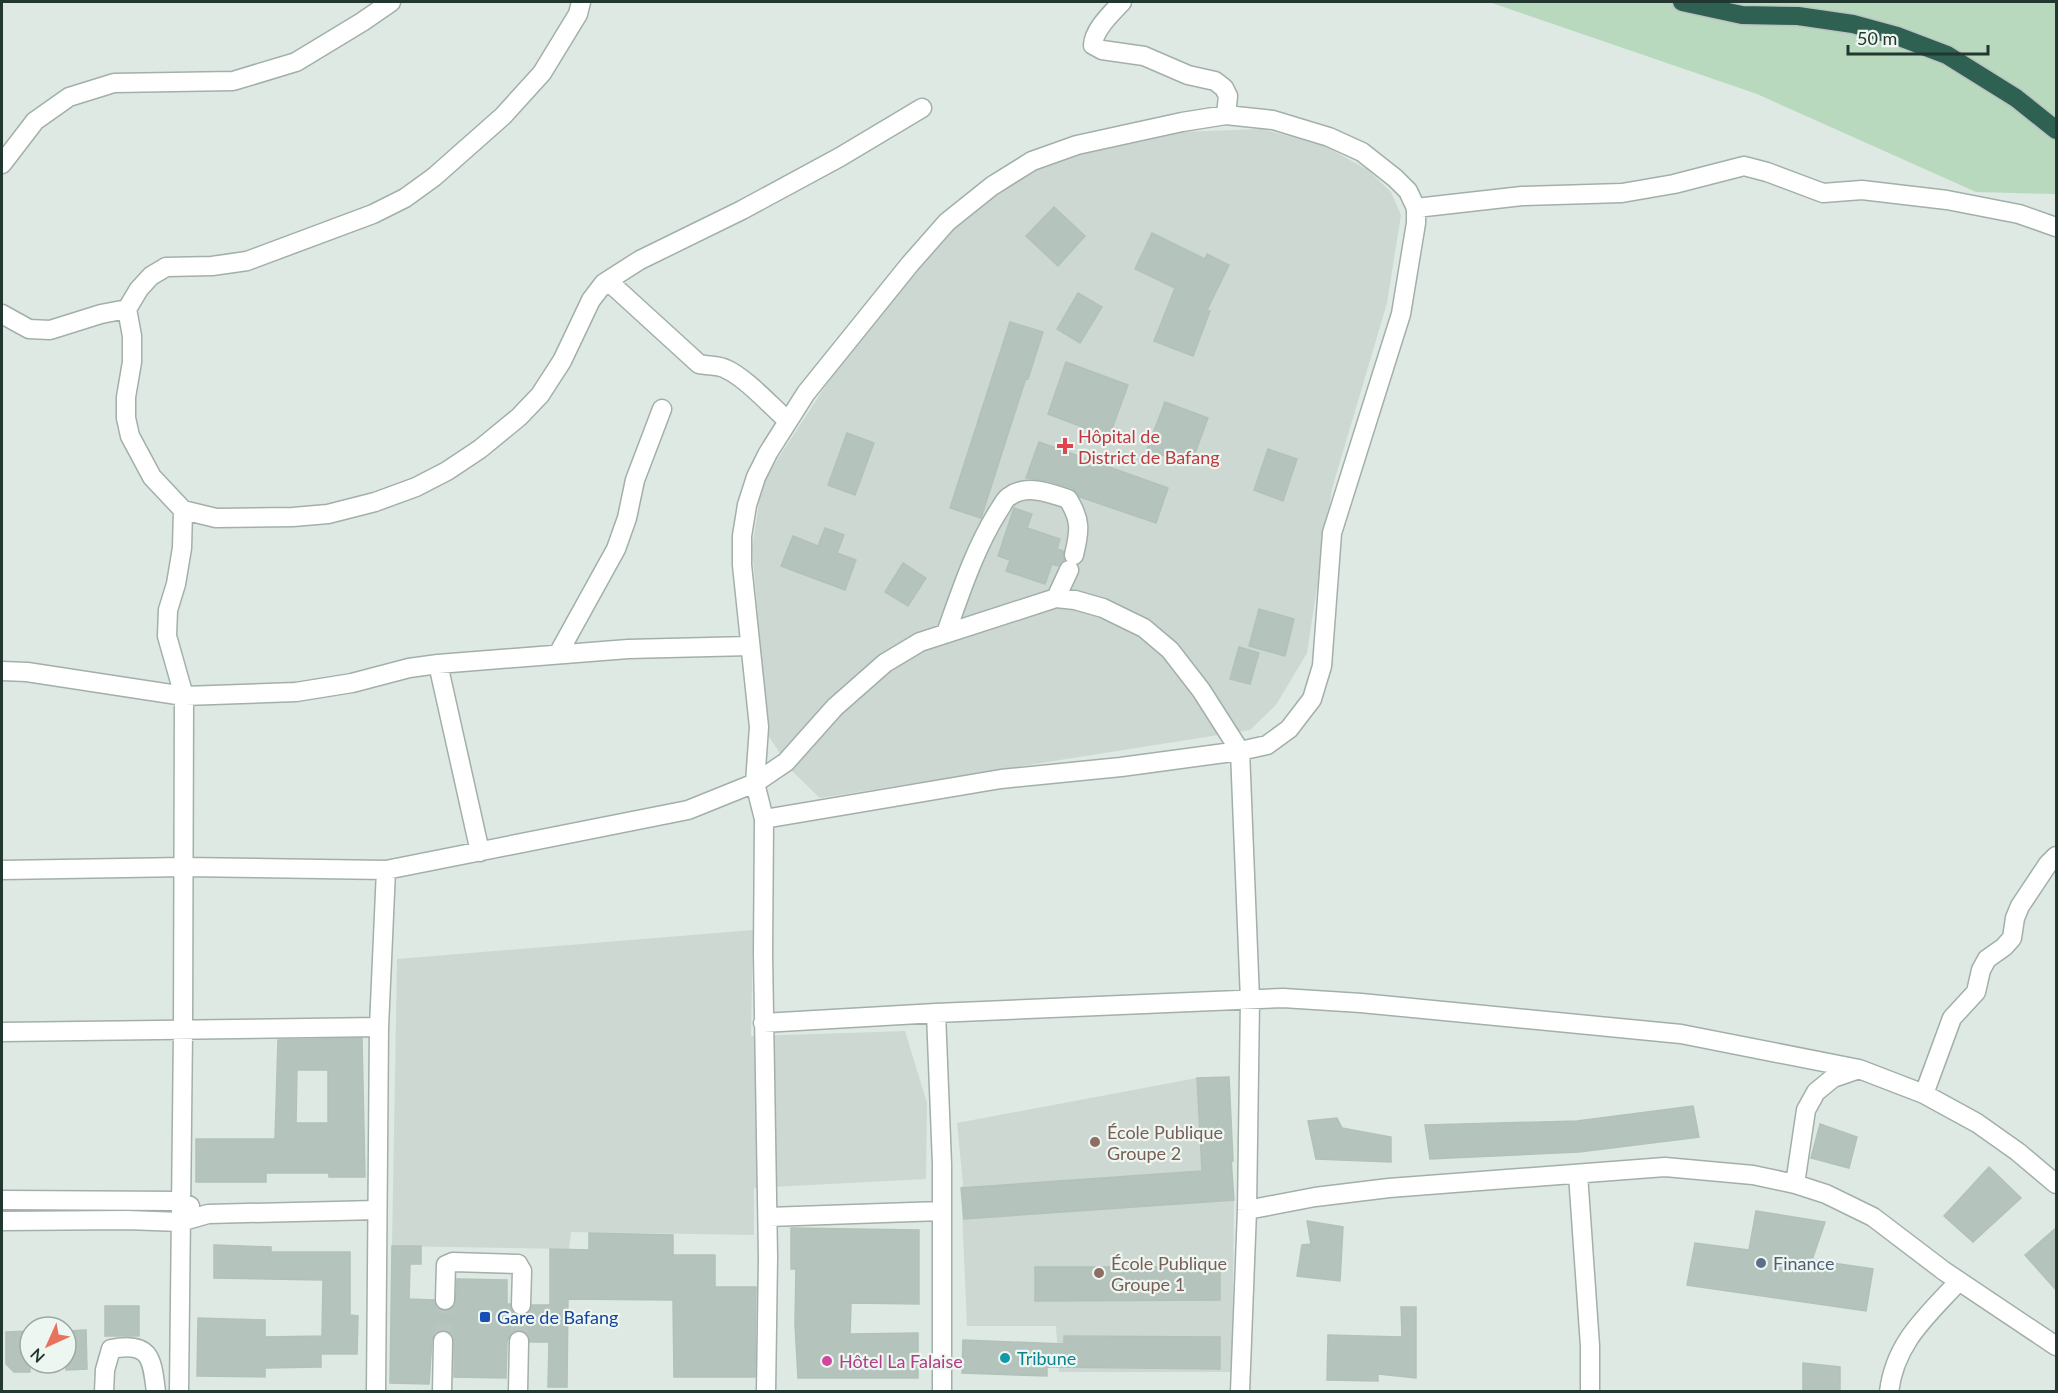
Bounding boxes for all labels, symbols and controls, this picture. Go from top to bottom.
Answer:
scale bar [1848,18,1988,56]
text: 50 m [1857,27,1897,49]
place label: Hôpital de District de Bafang [1078,425,1220,468]
marker: Hôpital de District de Bafang [1056,437,1074,455]
place label: École Publique Groupe 2 [1107,1121,1223,1164]
marker: École Publique Groupe 2 [1088,1135,1102,1149]
place label: École Publique Groupe 1 [1111,1252,1227,1295]
place label: Finance [1773,1252,1834,1274]
marker: Finance [1754,1256,1768,1270]
marker: École Publique Groupe 1 [1092,1266,1106,1280]
place label: Gare de Bafang [497,1306,618,1328]
marker: Gare de Bafang [478,1310,492,1324]
north arrow [18,1315,78,1375]
text: N [26,1345,48,1367]
place label: Tribune [1017,1347,1076,1369]
place label: Hôtel La Falaise [839,1350,963,1372]
marker: Tribune [998,1351,1012,1365]
marker: Hôtel La Falaise [820,1354,834,1368]

